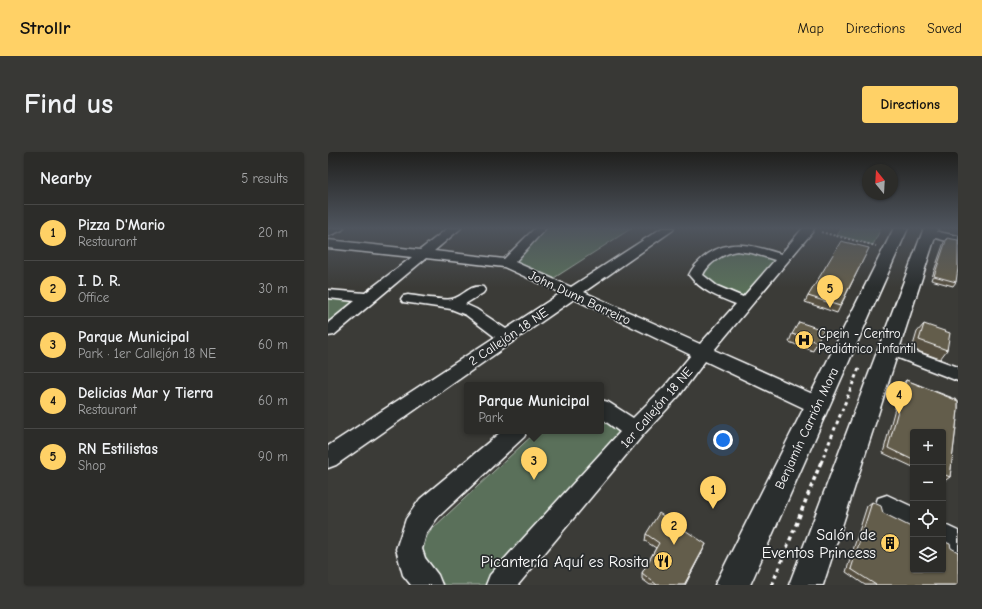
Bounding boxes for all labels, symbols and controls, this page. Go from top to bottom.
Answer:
text: Strollr [20,17,70,39]
text: Map [797,20,824,37]
text: Directions [846,20,905,37]
text: Saved [927,20,962,37]
button: Directions [862,86,958,123]
text: Find us [24,88,113,120]
north arrow [862,164,898,200]
text: Nearby [40,169,91,188]
text: 5 results [241,171,288,186]
text: Pizza D'Mario [78,216,165,234]
text: 1 [50,225,56,240]
text: 20 m [258,225,288,240]
text: Restaurant [78,234,137,249]
street label: John Dunn Barreiro [526,267,633,328]
text: I. D. R. [78,272,121,290]
pin: 5 [817,275,843,308]
text: 2 [50,281,56,296]
text: 30 m [258,281,288,296]
text: Office [78,290,109,305]
street label: 2 Callejón 18 NE [466,304,551,368]
place label: Cpein - Centro Pediátrico Infantil [818,326,916,356]
text: Parque Municipal [78,328,189,346]
hospital icon: Cpein - Centro Pediátrico Infantil [793,329,815,351]
text: 3 [50,337,56,352]
text: 60 m [258,337,288,352]
text: Park · 1er Callejón 18 NE [78,346,216,361]
street label: 1er Callejón 18 NE [617,364,696,451]
street label: Benjamín Carrión Mora [772,365,841,491]
pin: 4 [886,381,912,414]
popup [464,382,604,434]
text: Delicias Mar y Tierra [78,384,213,402]
text: Parque Municipal [478,392,590,410]
text: 4 [50,393,56,408]
text: 60 m [258,393,288,408]
text: Restaurant [78,402,137,417]
text: Park [478,410,503,425]
map controls [910,429,946,573]
button: + [910,429,946,465]
your location [713,430,733,450]
text: RN Estilistas [78,440,158,458]
pin: 3 [521,447,547,480]
text: 5 [50,449,56,464]
text: 90 m [258,449,288,464]
text: Shop [78,458,106,473]
button: − [910,465,946,501]
pin: 1 [700,476,726,509]
button: locate [910,501,946,537]
pin: 2 [661,512,687,545]
place label: Salón de Eventos Princess [762,526,876,562]
building icon: Salón de Eventos Princess [879,532,901,554]
button: layers [910,537,946,573]
restaurant icon: Picantería Aquí es Rosita [652,550,674,572]
place label: Picantería Aquí es Rosita [481,553,649,571]

